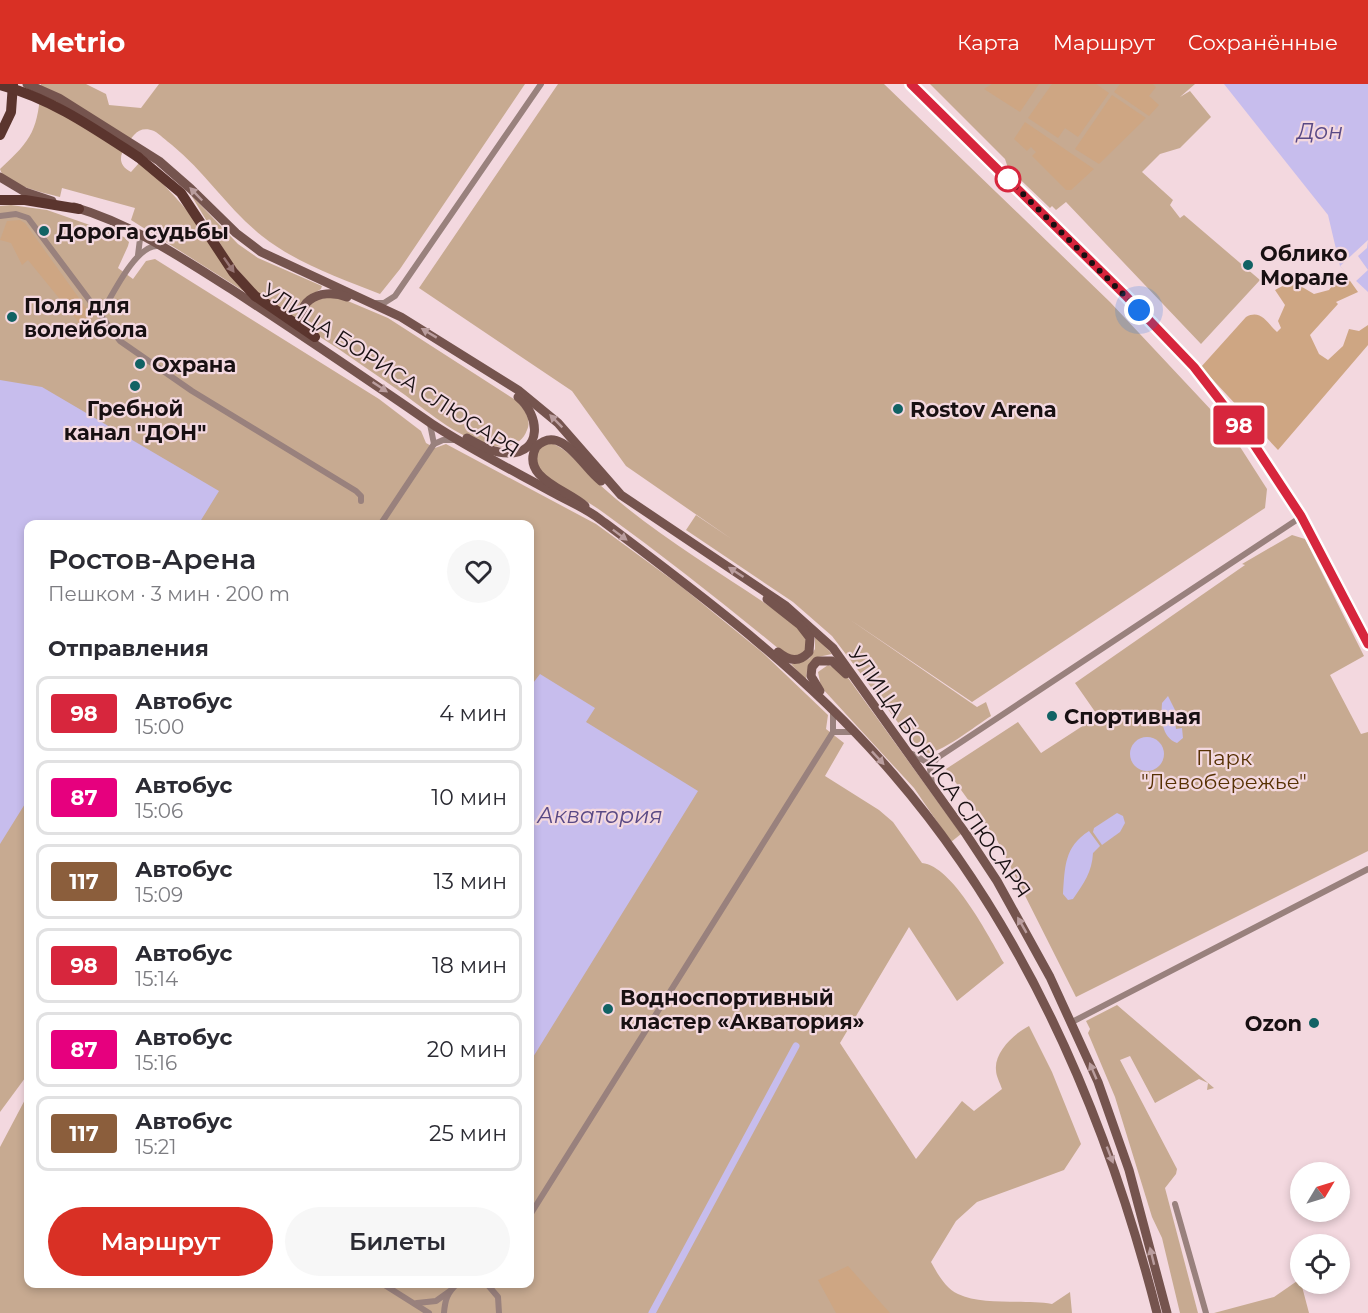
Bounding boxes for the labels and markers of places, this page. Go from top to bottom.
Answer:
unlabelled marker [995,166,1021,192]
place label: Дорога судьбы [56,219,229,244]
marker: Дорога судьбы [37,224,51,238]
place label: Облико Морале [1260,241,1349,290]
marker: Облико Морале [1241,258,1255,272]
place label: Поля для волейбола [24,293,147,342]
marker: Поля для волейбола [5,310,19,324]
place label: Охрана [152,352,236,377]
marker: Охрана [133,357,147,371]
marker: Гребной канал "ДОН" [128,379,142,393]
place label: Гребной канал "ДОН" [64,396,206,445]
place label: Rostov Arena [910,397,1057,422]
marker: Rostov Arena [891,402,905,416]
place label: Спортивная [1064,704,1201,729]
marker: Спортивная [1045,709,1059,723]
place label: Водноспортивный кластер «Акватория» [620,985,865,1034]
marker: Водноспортивный кластер «Акватория» [601,1002,615,1016]
place label: Ozon [1245,1011,1302,1036]
marker: Ozon [1307,1016,1321,1030]

